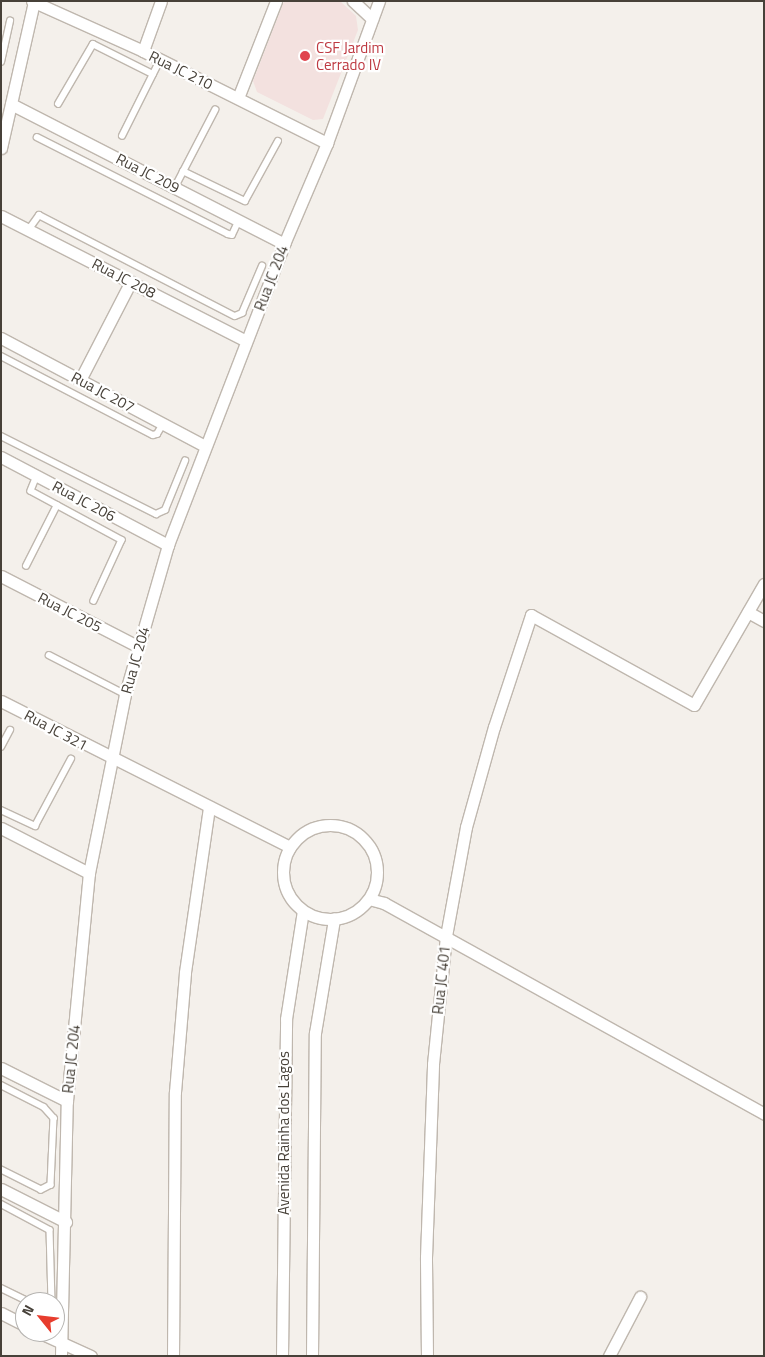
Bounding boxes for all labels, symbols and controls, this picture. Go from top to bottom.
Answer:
place label: CSF Jardim Cerrado IV [316,38,384,73]
street label: Rua JC 210 [146,47,216,93]
marker: CSF Jardim Cerrado IV [298,49,312,63]
street label: Rua JC 209 [113,149,183,197]
street label: Rua JC 204 [250,243,292,313]
street label: Rua JC 208 [89,254,159,302]
street label: Rua JC 207 [68,368,138,416]
street label: Rua JC 206 [49,477,119,525]
street label: Rua JC 205 [35,588,105,636]
street label: Rua JC 204 [117,624,153,696]
street label: Rua JC 321 [21,706,91,754]
street label: Rua JC 401 [428,945,454,1015]
street label: Rua JC 204 [58,1024,84,1094]
street label: Avenida Rainha dos Lagos [275,1051,293,1215]
north arrow [15,1292,65,1342]
text: N [16,1301,39,1319]

